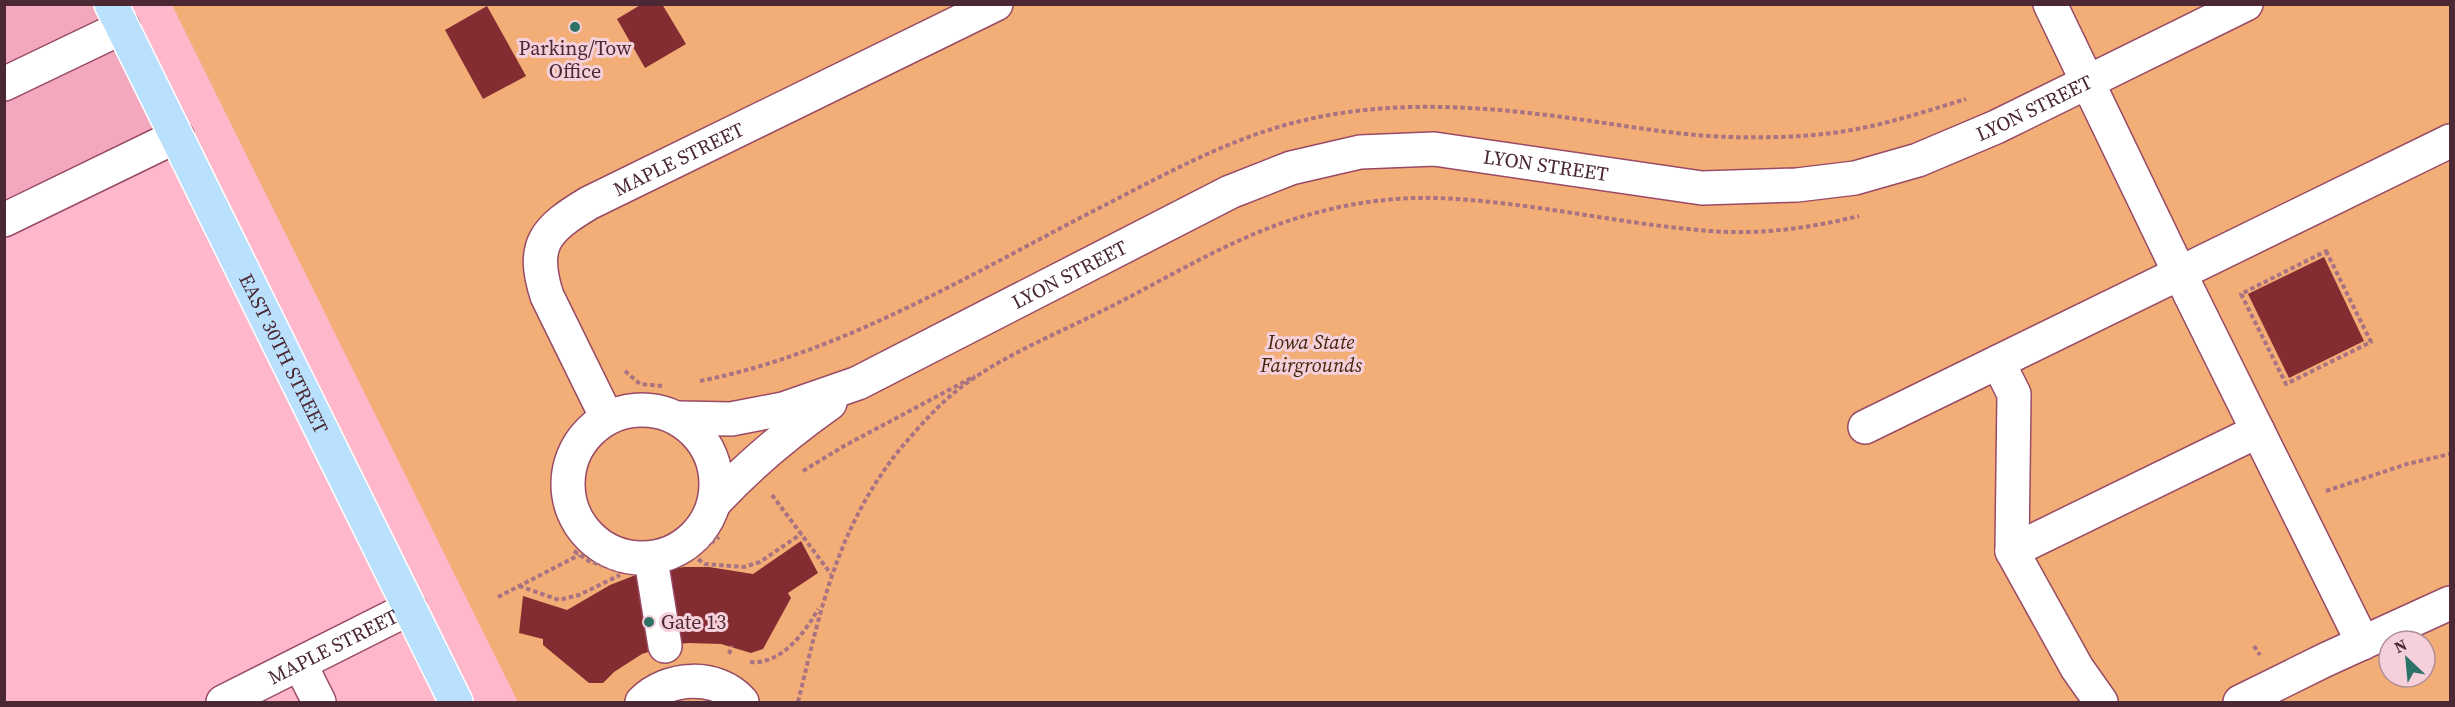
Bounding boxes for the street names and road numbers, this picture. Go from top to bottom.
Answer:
street label: LYON STREET [1972,68,2097,148]
street label: MAPLE STREET [608,115,749,203]
street label: LYON STREET [1482,142,1610,188]
street label: LYON STREET [1007,233,1132,316]
street label: EAST 30TH STREET [232,269,335,439]
street label: MAPLE STREET [263,602,403,691]

